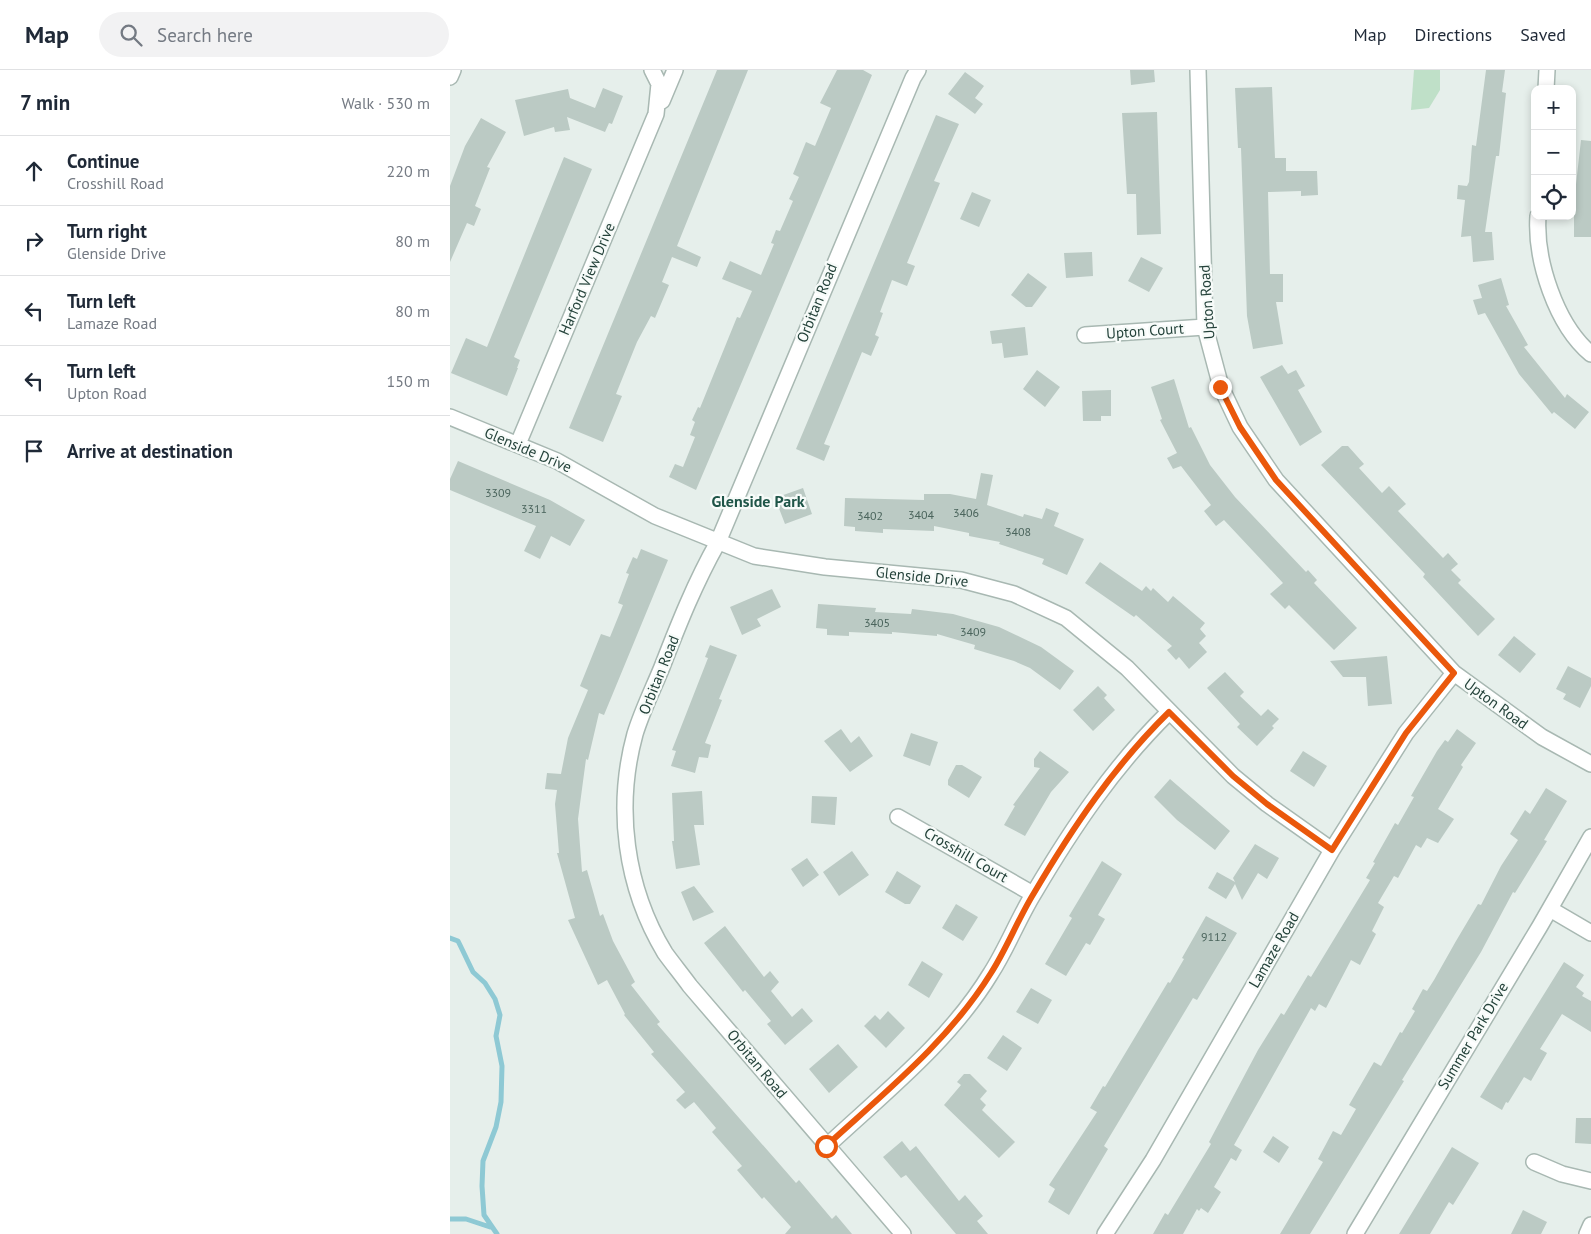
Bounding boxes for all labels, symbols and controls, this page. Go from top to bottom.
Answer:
search box [99,12,449,57]
text: Map [25,19,69,50]
icon: search [117,21,145,49]
text: Search here [157,23,253,47]
text: Map [1354,23,1386,46]
text: Directions [1414,23,1492,46]
text: Saved [1520,23,1566,46]
map controls [1531,85,1576,220]
button: + [1531,85,1576,130]
text: 7 min [20,89,70,116]
text: Walk · 530 m [341,93,430,113]
button: − [1531,130,1576,175]
text: Continue [67,149,139,173]
icon: ahead [20,157,48,185]
text: 220 m [387,161,430,181]
text: Crosshill Road [67,173,164,193]
button: locate [1531,175,1576,220]
text: Turn right [67,219,147,243]
street label: Harford View Drive [554,220,619,338]
icon: right [20,227,48,255]
text: 80 m [395,231,430,251]
text: Glenside Drive [67,243,166,263]
street label: Orbitan Road [792,260,841,345]
street label: Upton Road [1194,264,1219,340]
text: Turn left [67,289,136,313]
icon: left [20,297,48,325]
text: 80 m [395,301,430,321]
text: Lamaze Road [67,313,157,333]
street label: Upton Court [1105,318,1184,343]
text: Turn left [67,359,136,383]
icon: left [20,367,48,395]
text: 150 m [387,371,430,391]
route end [1209,376,1232,399]
text: Upton Road [67,383,147,403]
street label: Glenside Drive [482,423,575,476]
icon: arrive [20,437,48,465]
text: Arrive at destination [67,439,233,463]
house number: 3309 [485,485,511,500]
district label: Glenside Park [711,491,805,511]
house number: 3311 [521,501,547,516]
house number: 3406 [953,505,979,520]
house number: 3404 [908,507,935,522]
house number: 3402 [857,508,883,523]
house number: 3408 [1005,524,1031,539]
street label: Glenside Drive [875,562,969,591]
house number: 3405 [864,615,890,630]
house number: 3409 [960,624,986,639]
street label: Orbitan Road [634,632,683,717]
street label: Upton Road [1460,674,1532,733]
street label: Crosshill Court [921,823,1012,886]
street label: Lamaze Road [1244,908,1303,991]
house number: 9112 [1201,929,1227,944]
street label: Summer Park Drive [1433,979,1512,1093]
street label: Orbitan Road [723,1025,792,1102]
route start [815,1135,838,1158]

